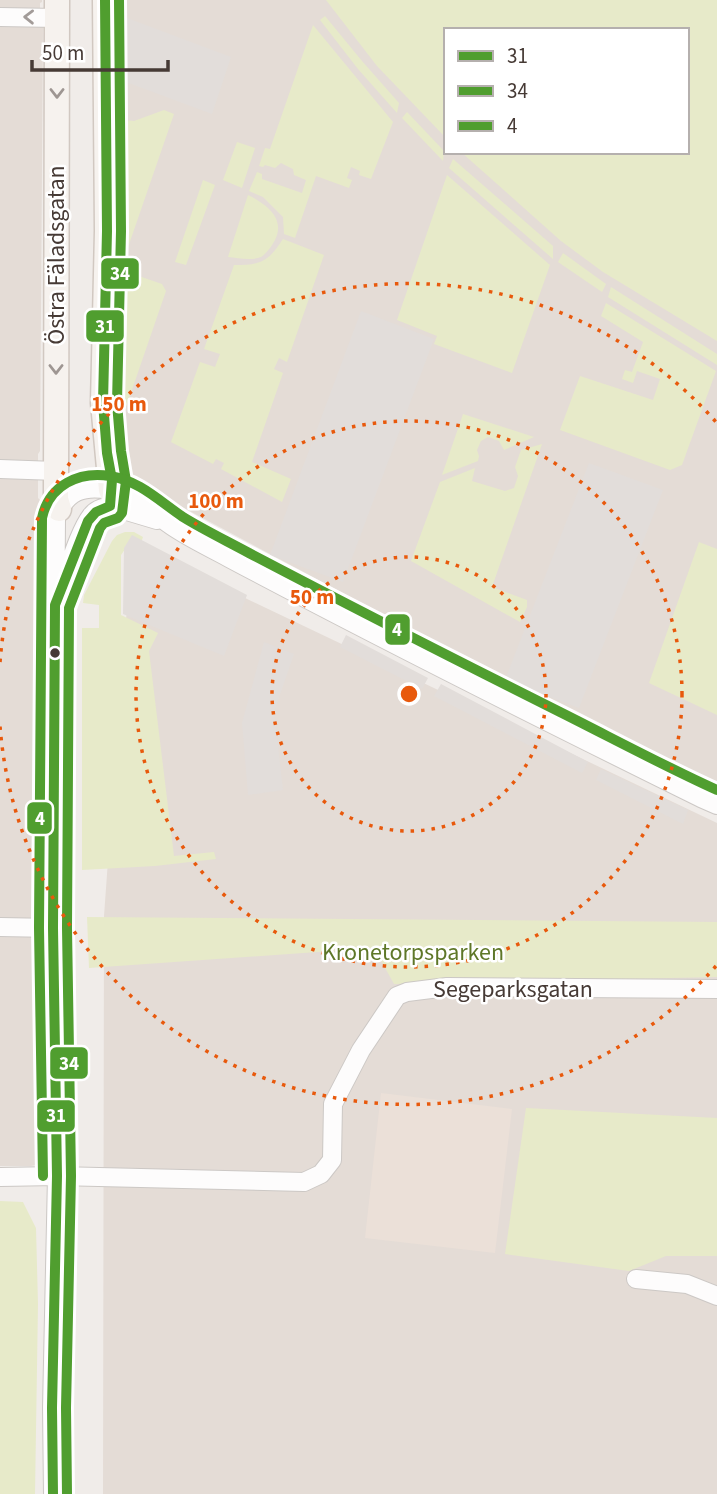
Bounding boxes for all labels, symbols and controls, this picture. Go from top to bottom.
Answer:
one-way arrow [23,10,34,25]
scale bar [32,28,168,72]
legend [444,28,689,154]
text: 50 m [42,38,84,68]
text: 31 [507,41,528,71]
text: 34 [507,76,528,106]
one-way arrow [49,88,65,98]
text: 4 [507,111,517,141]
street label: Östra Fäladsgatan [39,165,74,345]
line badge: 34 [100,257,140,290]
text: 34 [110,261,130,288]
line badge: 31 [85,309,125,343]
text: 31 [95,314,115,341]
one-way arrow [48,364,64,375]
text: 150 m [91,389,147,419]
text: 100 m [188,486,244,516]
text: 50 m [290,582,334,612]
line badge: 4 [384,613,411,646]
text: 4 [392,617,402,644]
unlabelled marker [48,646,62,660]
centre of rings [397,682,421,706]
line badge: 4 [26,801,53,835]
text: 4 [35,806,45,833]
park label: Kronetorpsparken [322,935,504,970]
street label: Segeparksgatan [433,972,593,1007]
line badge: 34 [49,1046,89,1080]
text: 34 [59,1051,79,1078]
line badge: 31 [36,1099,76,1133]
text: 31 [46,1103,66,1130]

